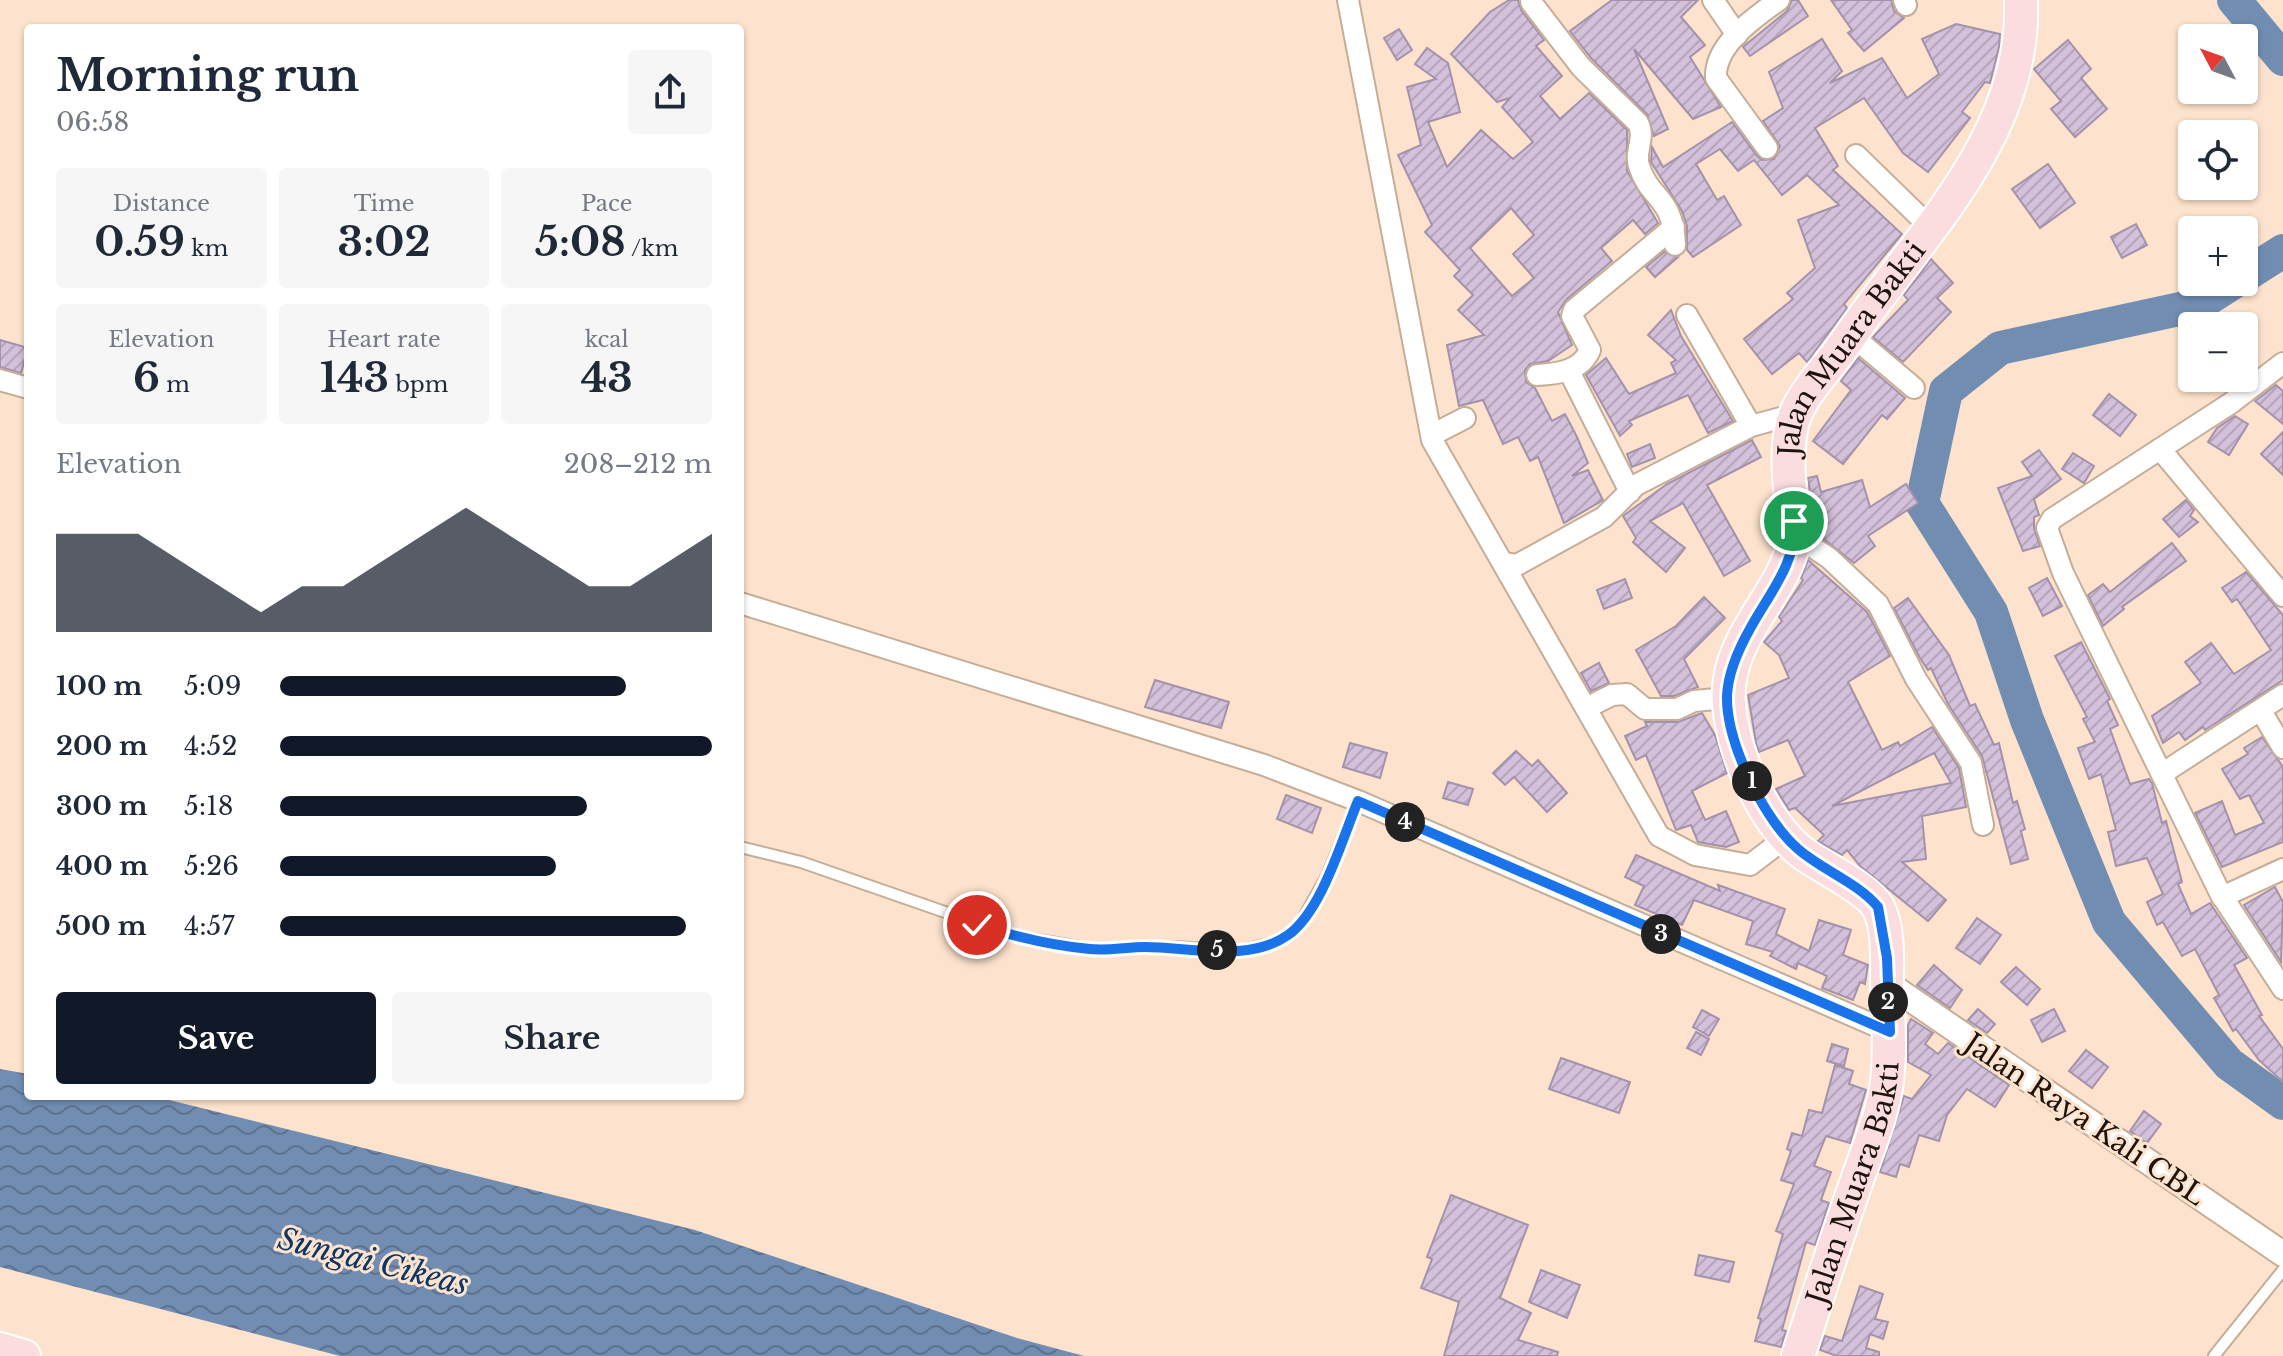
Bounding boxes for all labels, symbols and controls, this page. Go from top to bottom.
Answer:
north arrow [2178,24,2258,104]
map controls [2178,24,2258,392]
text: Morning run [56,48,359,103]
button: share [628,50,712,134]
text: 06:58 [56,106,129,138]
button: locate [2178,120,2258,200]
text: Distance [113,190,210,217]
text: Time [354,190,414,217]
text: Pace [581,190,632,217]
button: + [2178,216,2258,296]
text: 0.59 [94,217,185,267]
text: 3:02 [337,217,431,267]
text: 5:08 [535,217,626,267]
street label: Jalan Muara Bakti [1771,234,1933,461]
text: km [185,235,228,262]
text: /km [626,235,678,262]
button: − [2178,312,2258,392]
text: Elevation [108,326,214,353]
text: Heart rate [327,326,441,353]
text: kcal [585,326,629,353]
text: 6 [133,353,160,403]
text: 143 [320,353,389,403]
text: 43 [581,353,633,403]
text: m [160,371,190,398]
text: bpm [389,371,448,398]
text: Elevation [56,448,182,480]
text: 208–212 m [564,448,712,480]
pin [1760,487,1828,555]
icon: arrive [1772,499,1816,543]
text: 100 m [56,670,142,702]
text: 5:09 [184,670,241,702]
text: 200 m [56,730,148,762]
text: 4:52 [184,730,237,762]
pin: 1 [1732,761,1772,801]
text: 1 [1747,767,1757,794]
text: 300 m [56,790,148,822]
text: 5:18 [184,790,234,822]
pin: 4 [1385,802,1425,842]
text: 4 [1398,808,1412,835]
text: 400 m [56,850,148,882]
text: 5:26 [184,850,239,882]
pin [943,891,1011,959]
icon: check [955,903,999,947]
text: 500 m [56,910,146,942]
text: 4:57 [184,910,234,942]
pin: 3 [1641,914,1681,954]
text: 3 [1654,920,1668,947]
pin: 5 [1197,930,1237,970]
text: 5 [1210,936,1224,963]
pin: 2 [1868,982,1908,1022]
text: 2 [1881,988,1895,1015]
button: Save [56,992,376,1084]
button: Share [392,992,712,1084]
street label: Jalan Raya Kali CBL [1954,1023,2212,1213]
street label: Jalan Muara Bakti [1798,1061,1907,1313]
water label: Sungai Cikeas [274,1220,472,1303]

